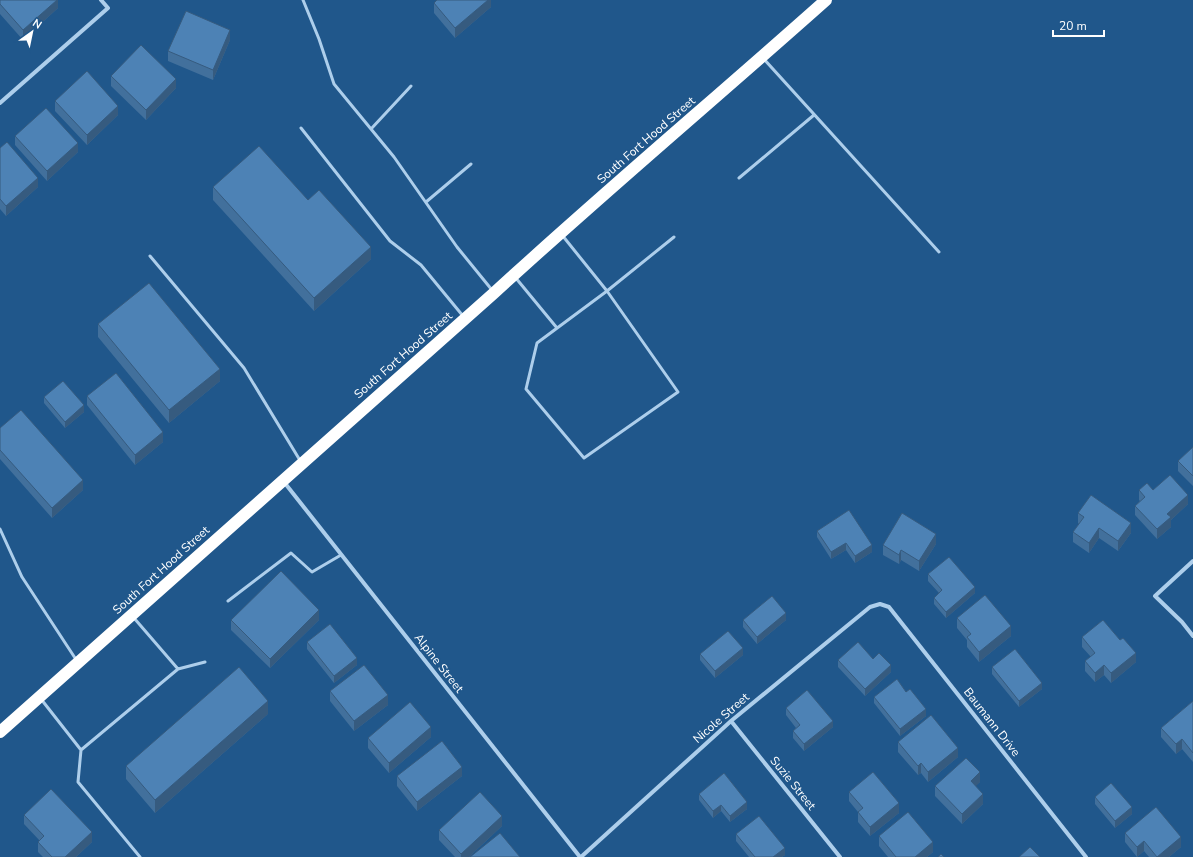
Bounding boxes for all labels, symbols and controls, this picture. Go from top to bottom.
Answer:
north arrow [12,12,52,52]
scale bar [1053,12,1104,38]
text: N [30,16,45,33]
text: 20 m [1059,18,1087,34]
street label: South Fort Hood Street [594,92,699,187]
street label: South Fort Hood Street [351,307,456,402]
street label: South Fort Hood Street [109,522,213,618]
street label: Alpine Street [411,630,468,697]
street label: Baumann Drive [960,684,1024,760]
street label: Nicole Street [690,689,753,747]
street label: Suzie Street [766,753,820,814]

